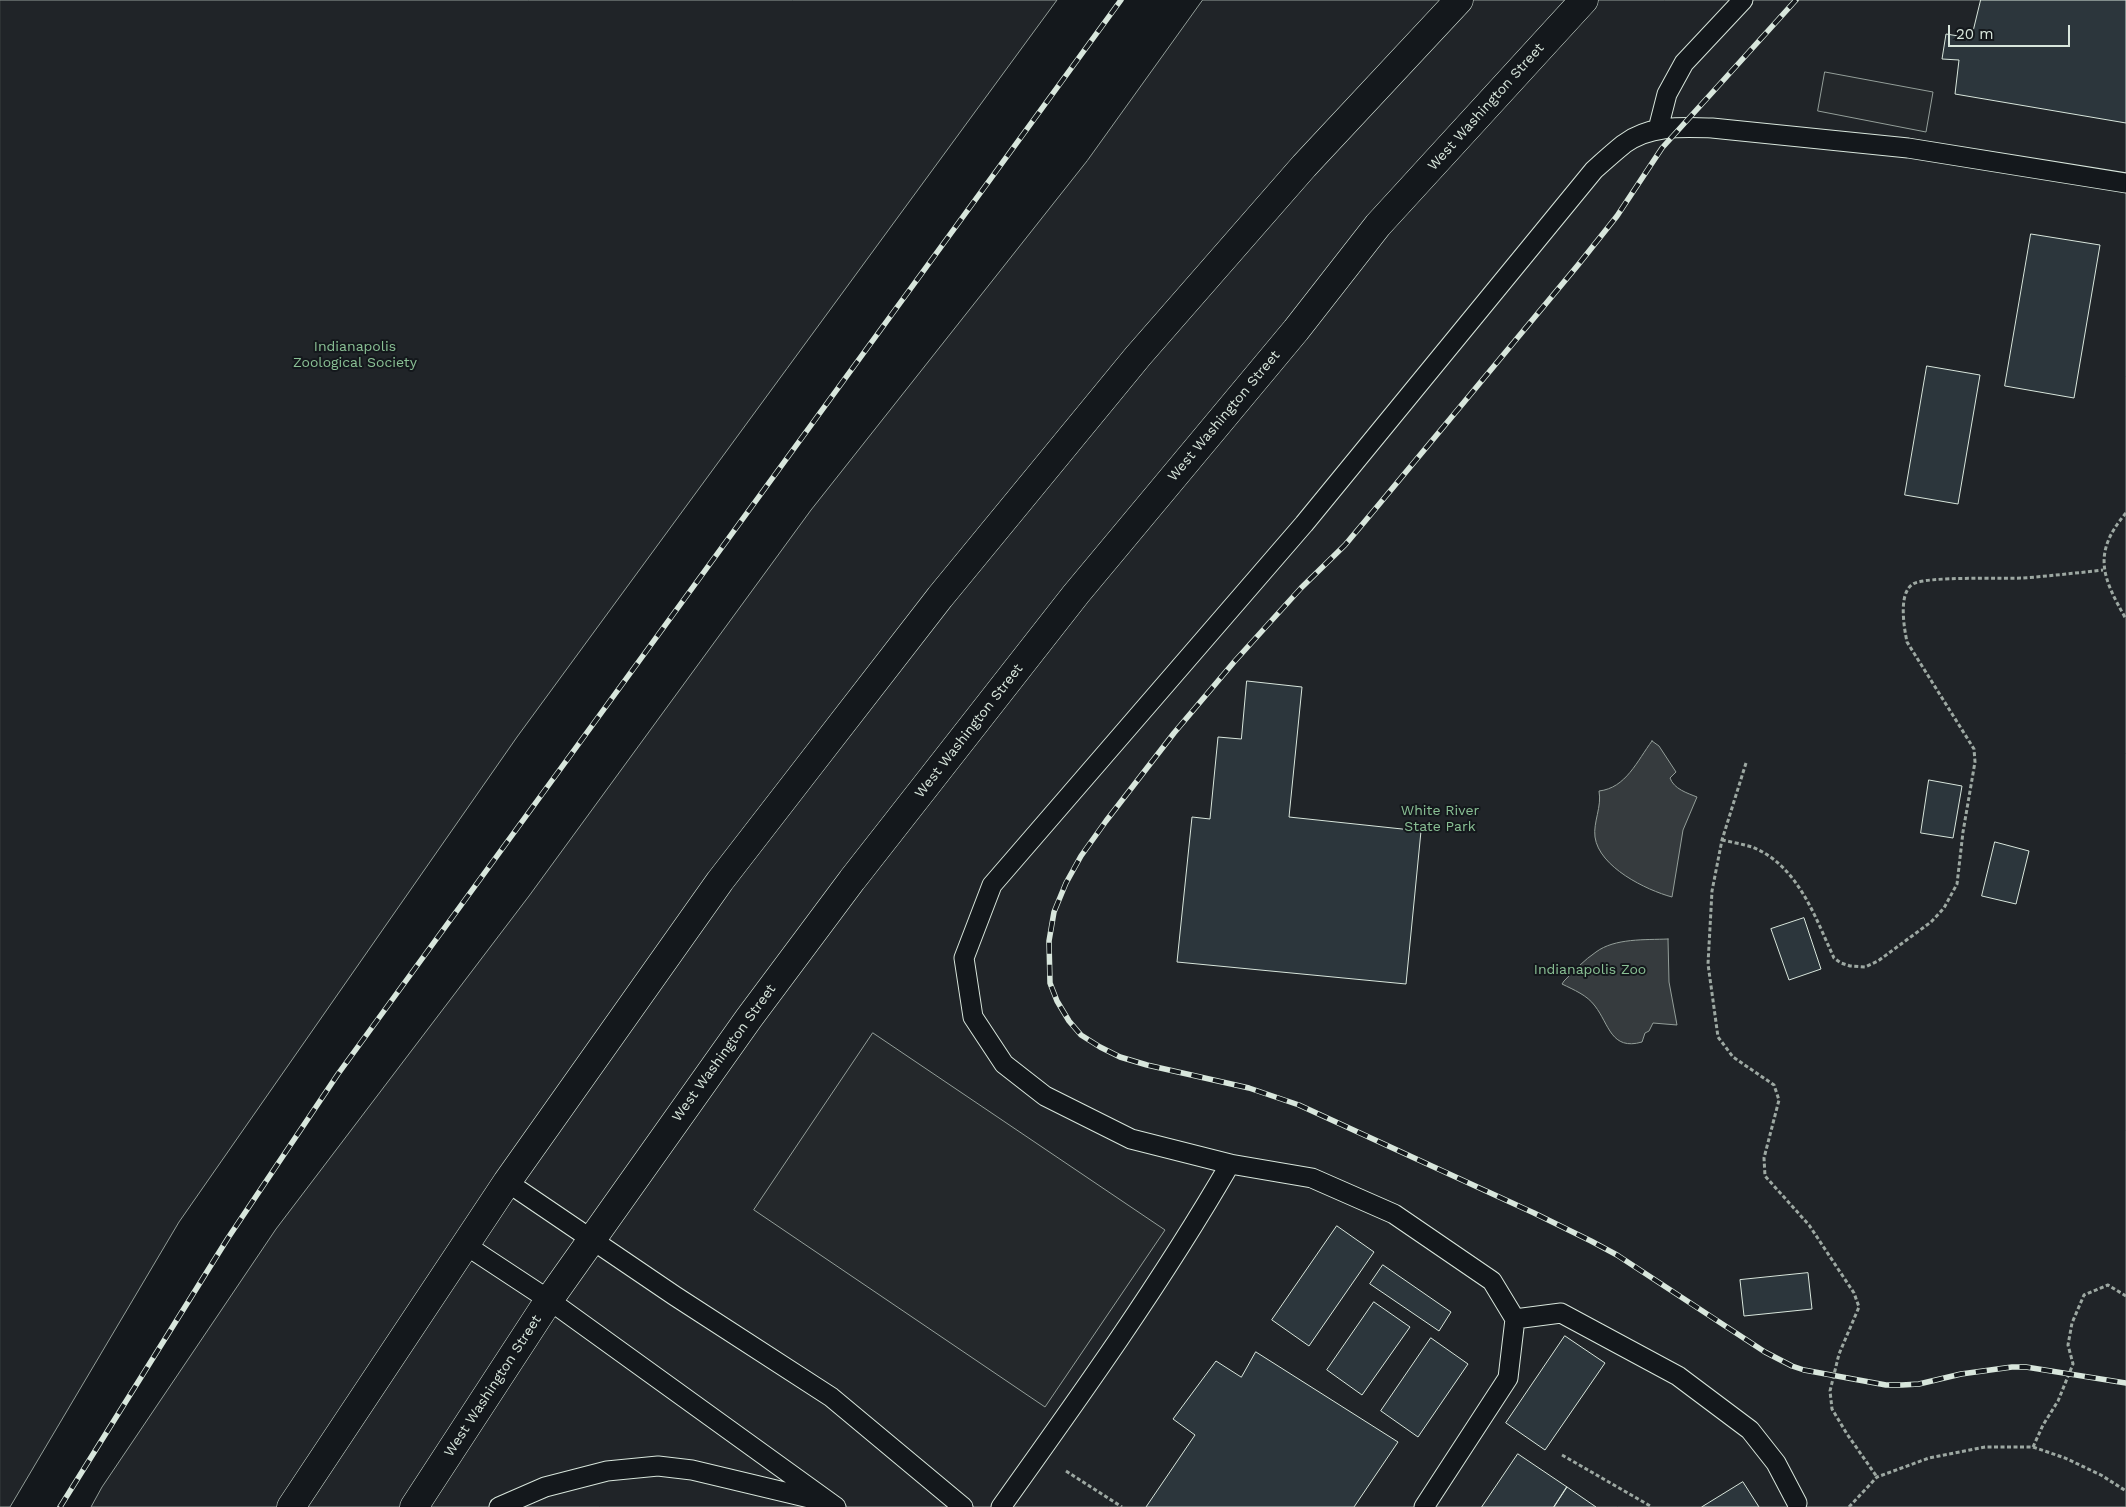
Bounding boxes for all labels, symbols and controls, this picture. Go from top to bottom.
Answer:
scale bar [1951,15,2074,47]
text: 20 m [1956,25,1994,43]
street label: West Washington Street [1424,40,1548,174]
park label: Indianapolis Zoological Society [293,339,417,372]
street label: West Washington Street [1164,347,1284,485]
street label: West Washington Street [911,661,1027,801]
park label: White River State Park [1401,803,1479,836]
park label: Indianapolis Zoo [1534,962,1646,978]
street label: West Washington Street [669,981,779,1125]
street label: West Washington Street [441,1312,545,1460]

